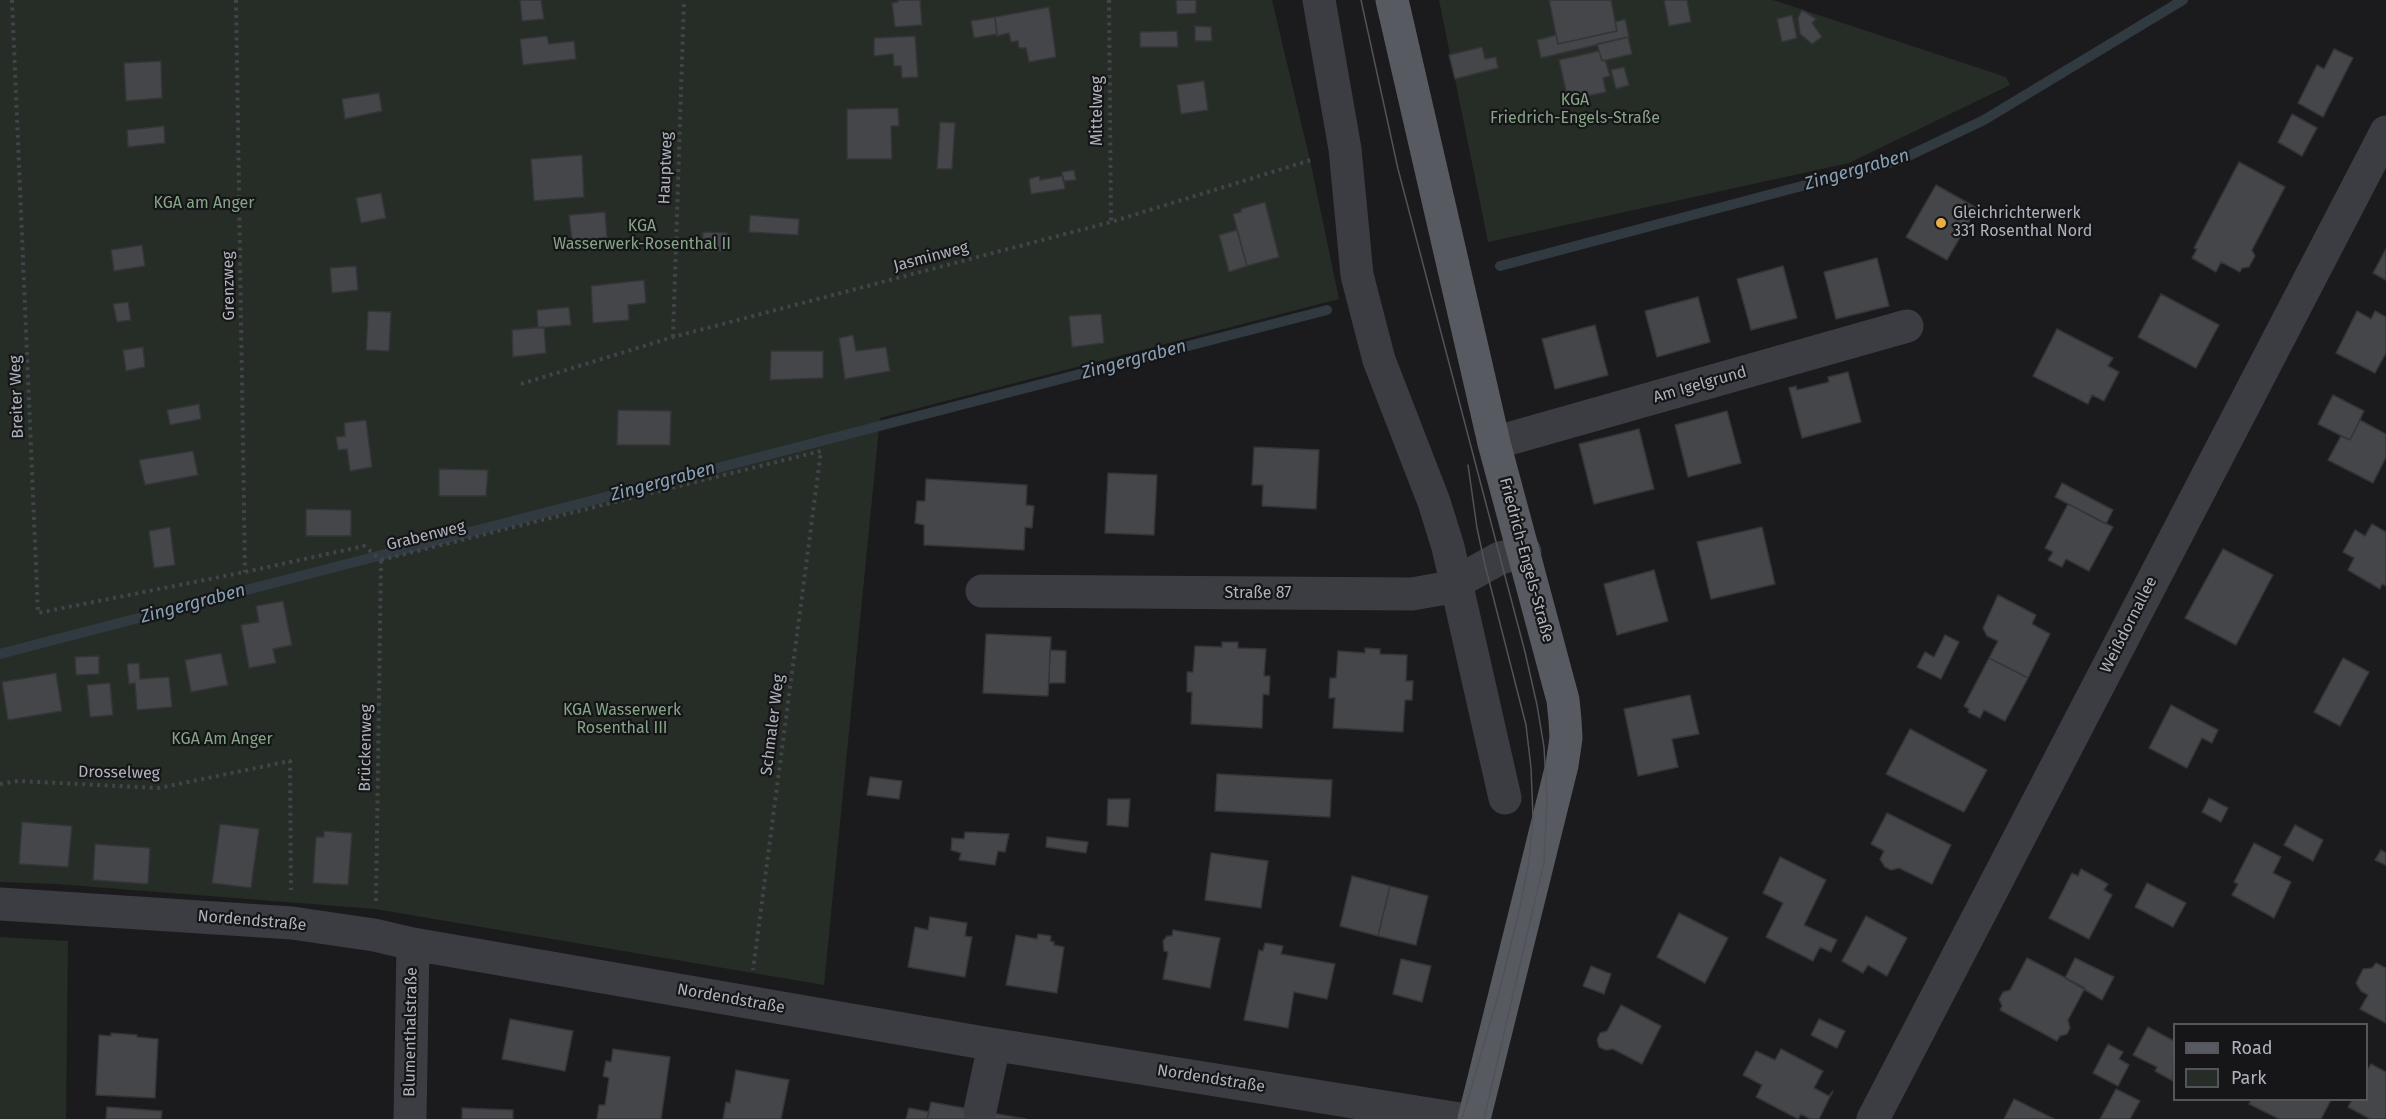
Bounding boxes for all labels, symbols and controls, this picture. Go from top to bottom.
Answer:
street label: Mittelweg [1088,76,1108,146]
park label: KGA Friedrich-Engels-Straße [1490,91,1660,129]
street label: Hauptweg [655,131,677,205]
water label: Zingergraben [1802,145,1912,195]
park label: KGA am Anger [154,194,254,214]
place label: Gleichrichterwerk 331 Rosenthal Nord [1953,204,2092,242]
marker: Gleichrichterwerk 331 Rosenthal Nord [1934,216,1948,230]
park label: KGA Wasserwerk-Rosenthal II [553,217,731,255]
street label: Jasminweg [891,238,971,276]
street label: Grenzweg [219,251,239,321]
water label: Zingergraben [1079,336,1189,384]
street label: Breiter Weg [6,355,28,439]
street label: Am Igelgrund [1651,363,1749,407]
water label: Zingergraben [608,458,718,506]
street label: Friedrich-Engels-Straße [1495,475,1557,645]
street label: Grabenweg [385,517,467,555]
street label: Weißdornallee [2096,574,2162,676]
water label: Zingergraben [138,580,248,628]
street label: Straße 87 [1225,584,1291,604]
street label: Schmaler Weg [757,673,789,777]
park label: KGA Wasserwerk Rosenthal III [563,701,681,739]
street label: Brückenweg [356,704,376,792]
park label: KGA Am Anger [171,730,273,750]
street label: Drosselweg [78,763,160,783]
street label: Nordendstraße [197,907,307,935]
street label: Blumenthalstraße [400,967,422,1097]
street label: Nordendstraße [676,980,786,1018]
legend [2173,1023,2368,1101]
text: Road [2231,1037,2273,1059]
street label: Nordendstraße [1156,1061,1266,1097]
text: Park [2231,1067,2266,1089]

